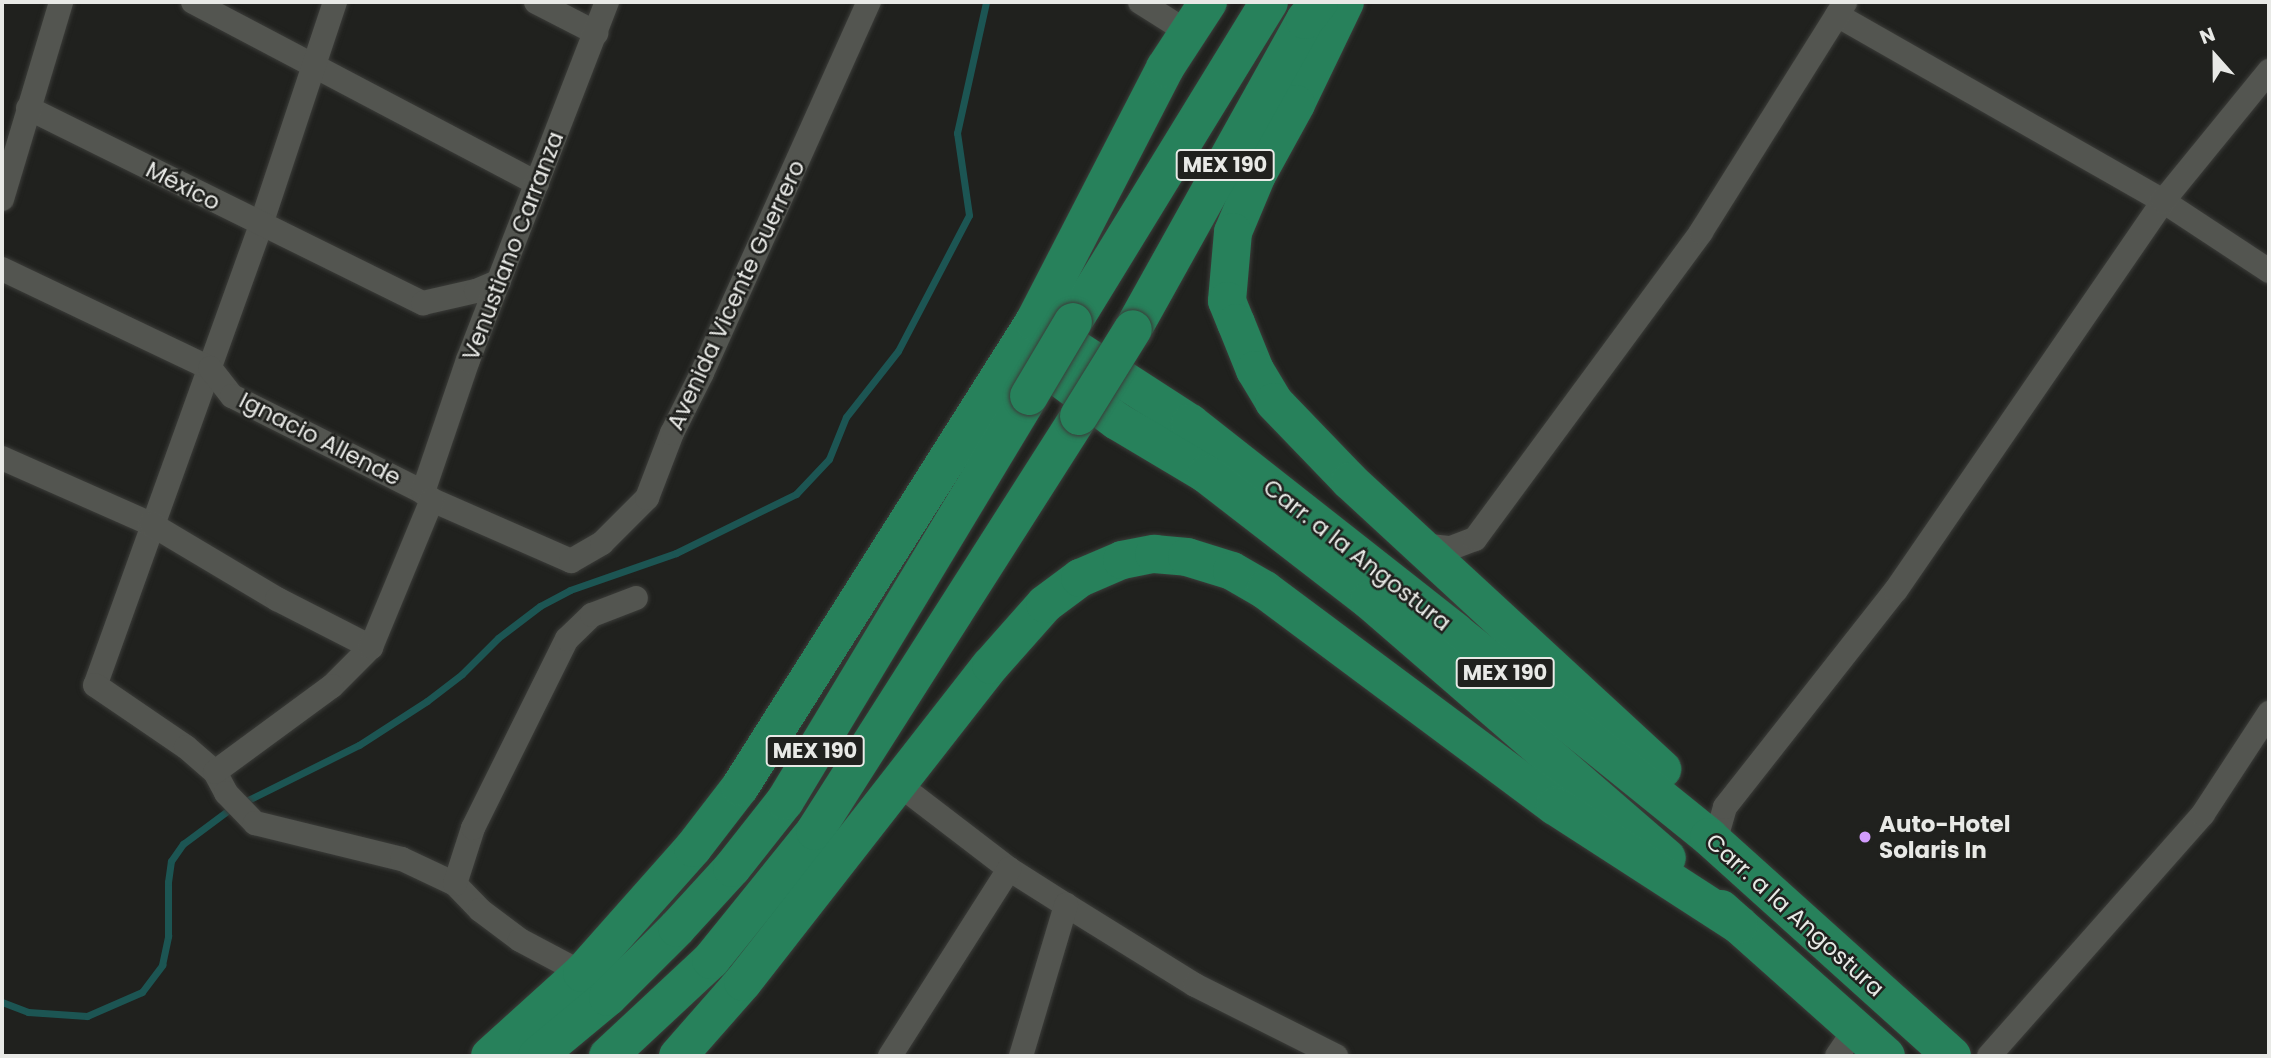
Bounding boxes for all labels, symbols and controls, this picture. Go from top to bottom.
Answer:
north arrow [2180,21,2250,91]
text: N [2196,21,2219,51]
street label: Venustiano Carranza [457,128,569,364]
road number: MEX 190 [1174,148,1276,182]
street label: México [141,156,225,216]
street label: Avenida Vicente Guerrero [661,156,811,434]
street label: Ignacio Allende [235,386,405,492]
street label: Carr. a la Angostura [1258,473,1456,637]
road number: MEX 190 [1454,656,1556,690]
road number: MEX 190 [764,734,866,768]
place label: Auto-Hotel Solaris In [1879,810,2011,864]
street label: Carr. a la Angostura [1700,828,1890,1002]
marker: Auto-Hotel Solaris In [1857,829,1873,845]

